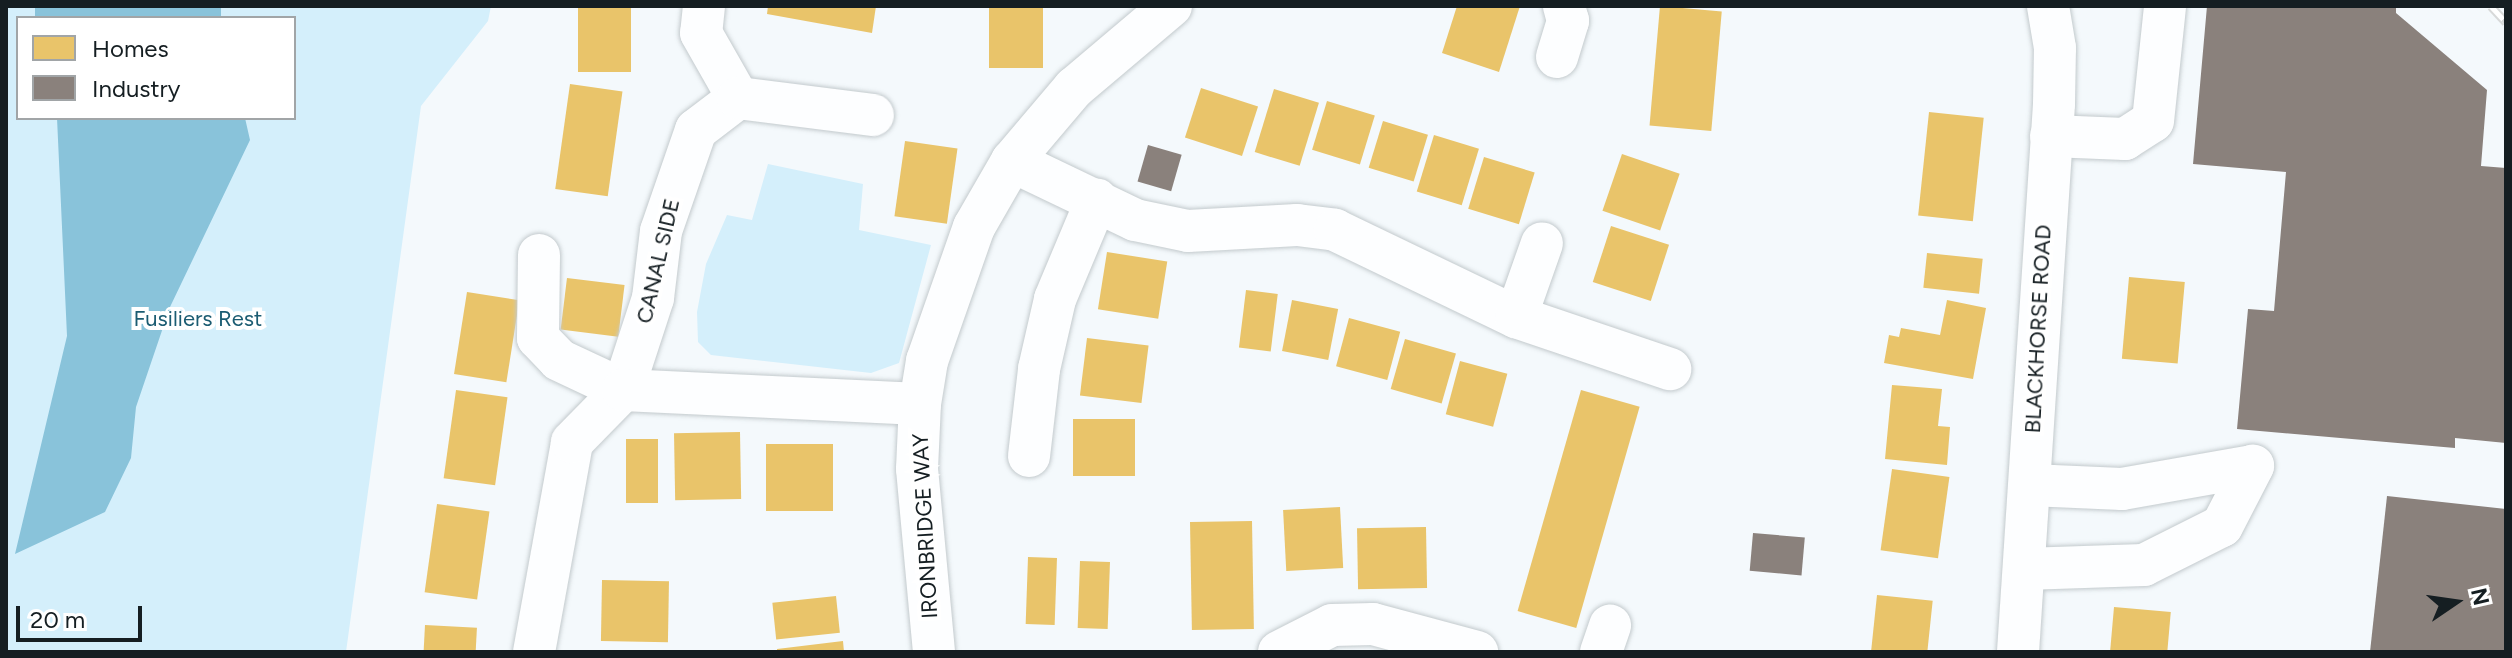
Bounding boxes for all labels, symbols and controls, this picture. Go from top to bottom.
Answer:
legend [16,16,296,120]
text: Homes [92,34,169,63]
text: Industry [92,74,180,103]
street label: CANAL SIDE [631,196,685,326]
street label: BLACKHORSE ROAD [2019,224,2057,434]
park label: Fusiliers Rest [134,306,262,332]
street label: IRONBRIDGE WAY [907,433,943,619]
north arrow [2416,562,2496,642]
text: N [2465,585,2495,608]
scale bar [20,590,146,640]
text: 20 m [30,605,85,634]

